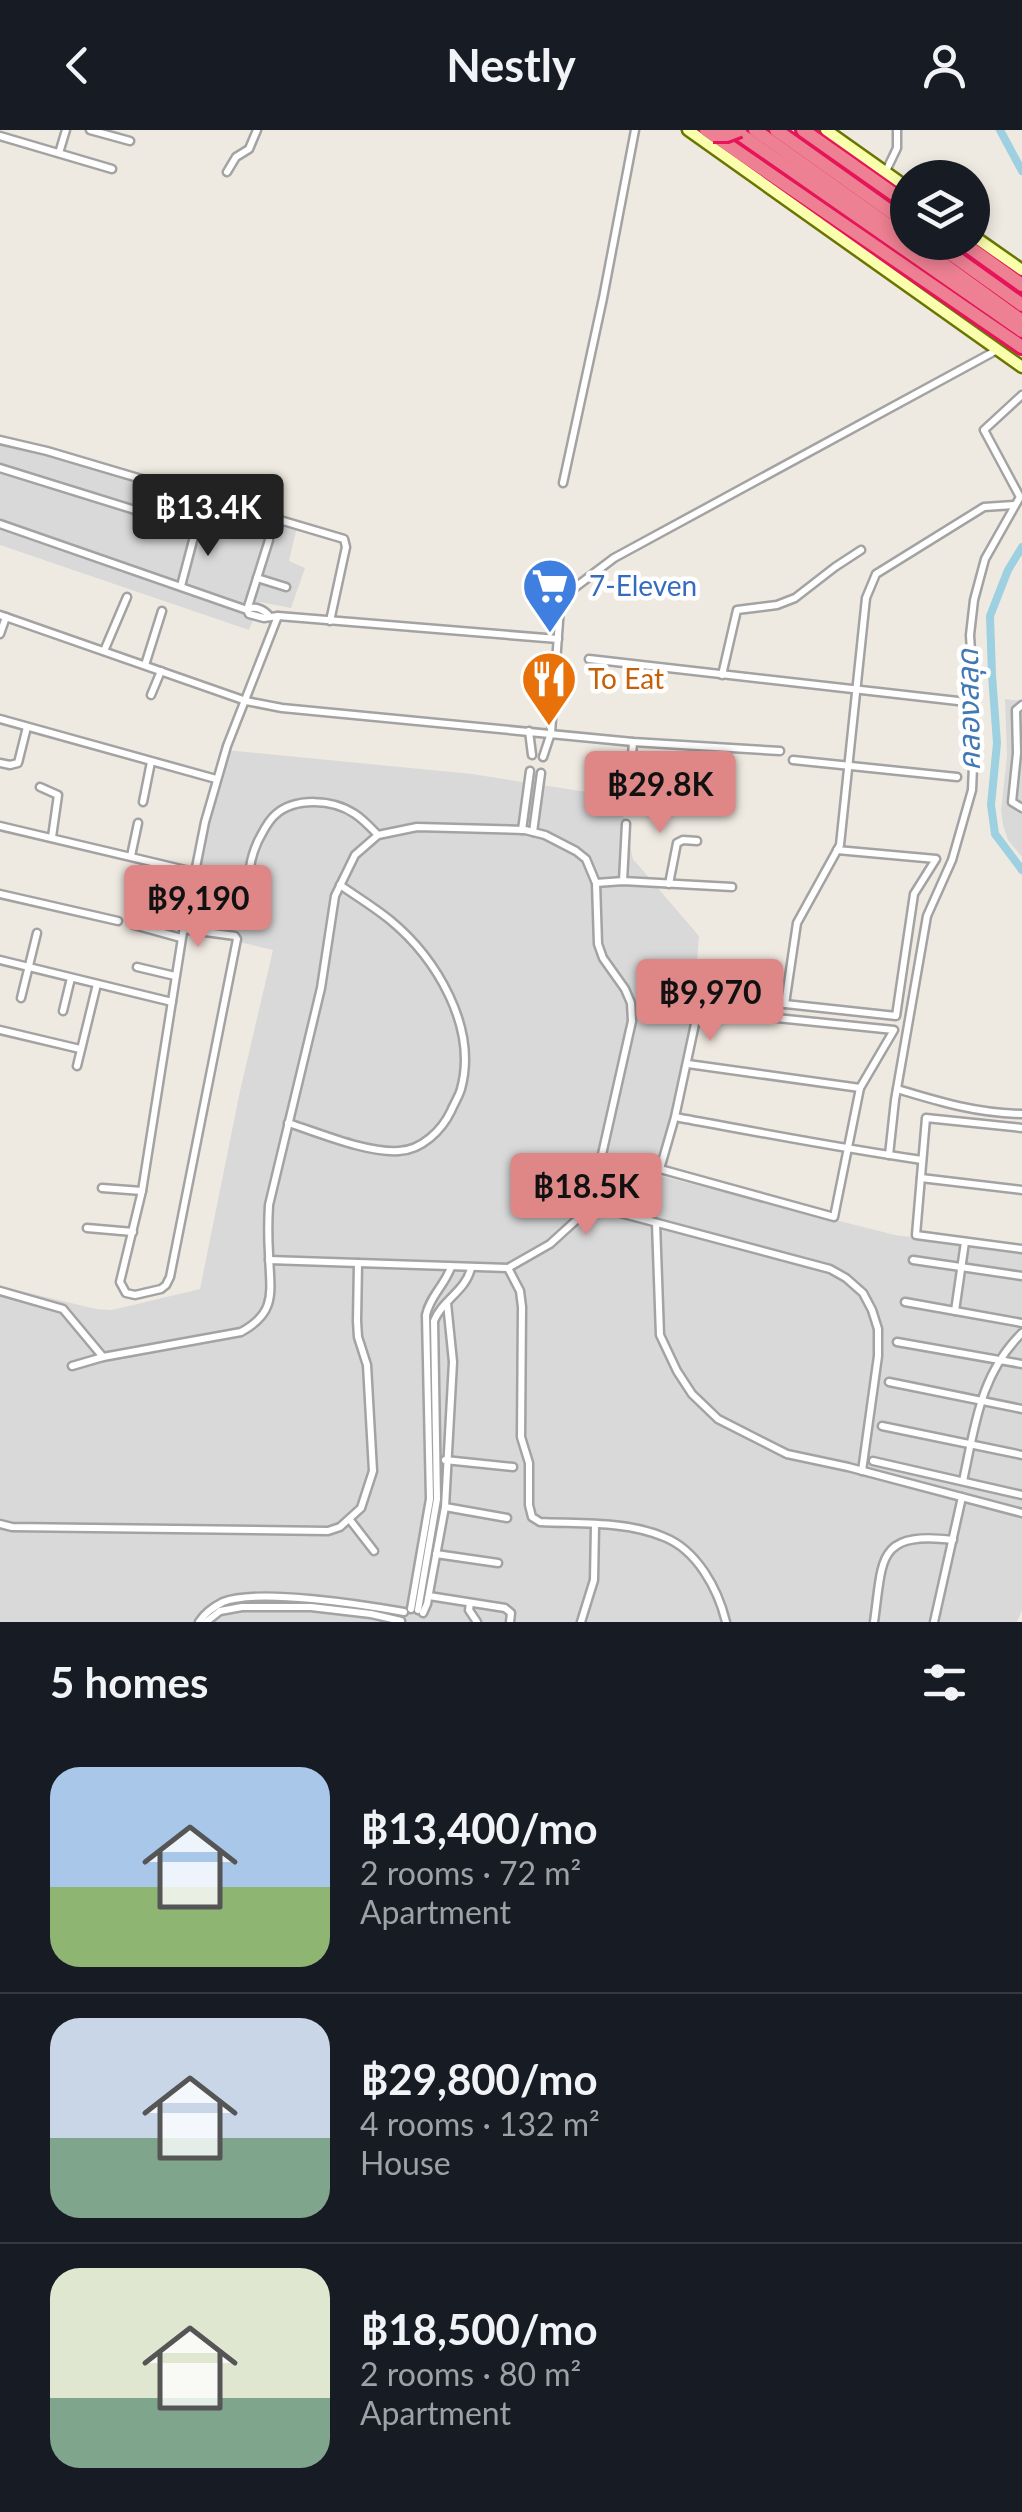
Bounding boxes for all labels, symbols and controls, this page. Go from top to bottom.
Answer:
icon: back [50,38,105,93]
text: Nestly [446,38,576,92]
icon: person [917,38,972,93]
map controls [890,160,990,260]
button: layers [890,160,990,260]
pin: ฿13.4K [127,474,289,559]
text: ฿13.4K [155,487,261,526]
supermarket icon: 7-Eleven [520,556,580,635]
place label: 7-Eleven [589,568,697,602]
water label: คลองสลุด [948,647,988,771]
restaurant icon: To Eat [519,649,579,728]
place label: To Eat [588,661,664,695]
pin: ฿29.8K [579,751,741,836]
text: ฿29.8K [607,764,713,803]
pin: ฿9,190 [117,865,279,950]
text: ฿9,190 [146,878,250,917]
pin: ฿9,970 [629,959,791,1044]
text: ฿9,970 [658,972,762,1011]
pin: ฿18.5K [505,1153,667,1238]
text: ฿18.5K [533,1166,639,1205]
icon: filters [917,1655,972,1710]
text: 5 homes [50,1657,208,1707]
text: ฿13,400/mo [360,1803,598,1853]
icon: home [130,1807,250,1927]
text: 2 rooms · 72 m² [360,1853,581,1892]
text: Apartment [360,1892,511,1931]
text: ฿29,800/mo [360,2054,598,2104]
icon: home [130,2058,250,2178]
text: 4 rooms · 132 m² [360,2104,600,2143]
text: House [360,2143,451,2182]
text: ฿18,500/mo [360,2304,598,2354]
icon: home [130,2308,250,2428]
text: 2 rooms · 80 m² [360,2354,581,2393]
text: Apartment [360,2393,511,2432]

